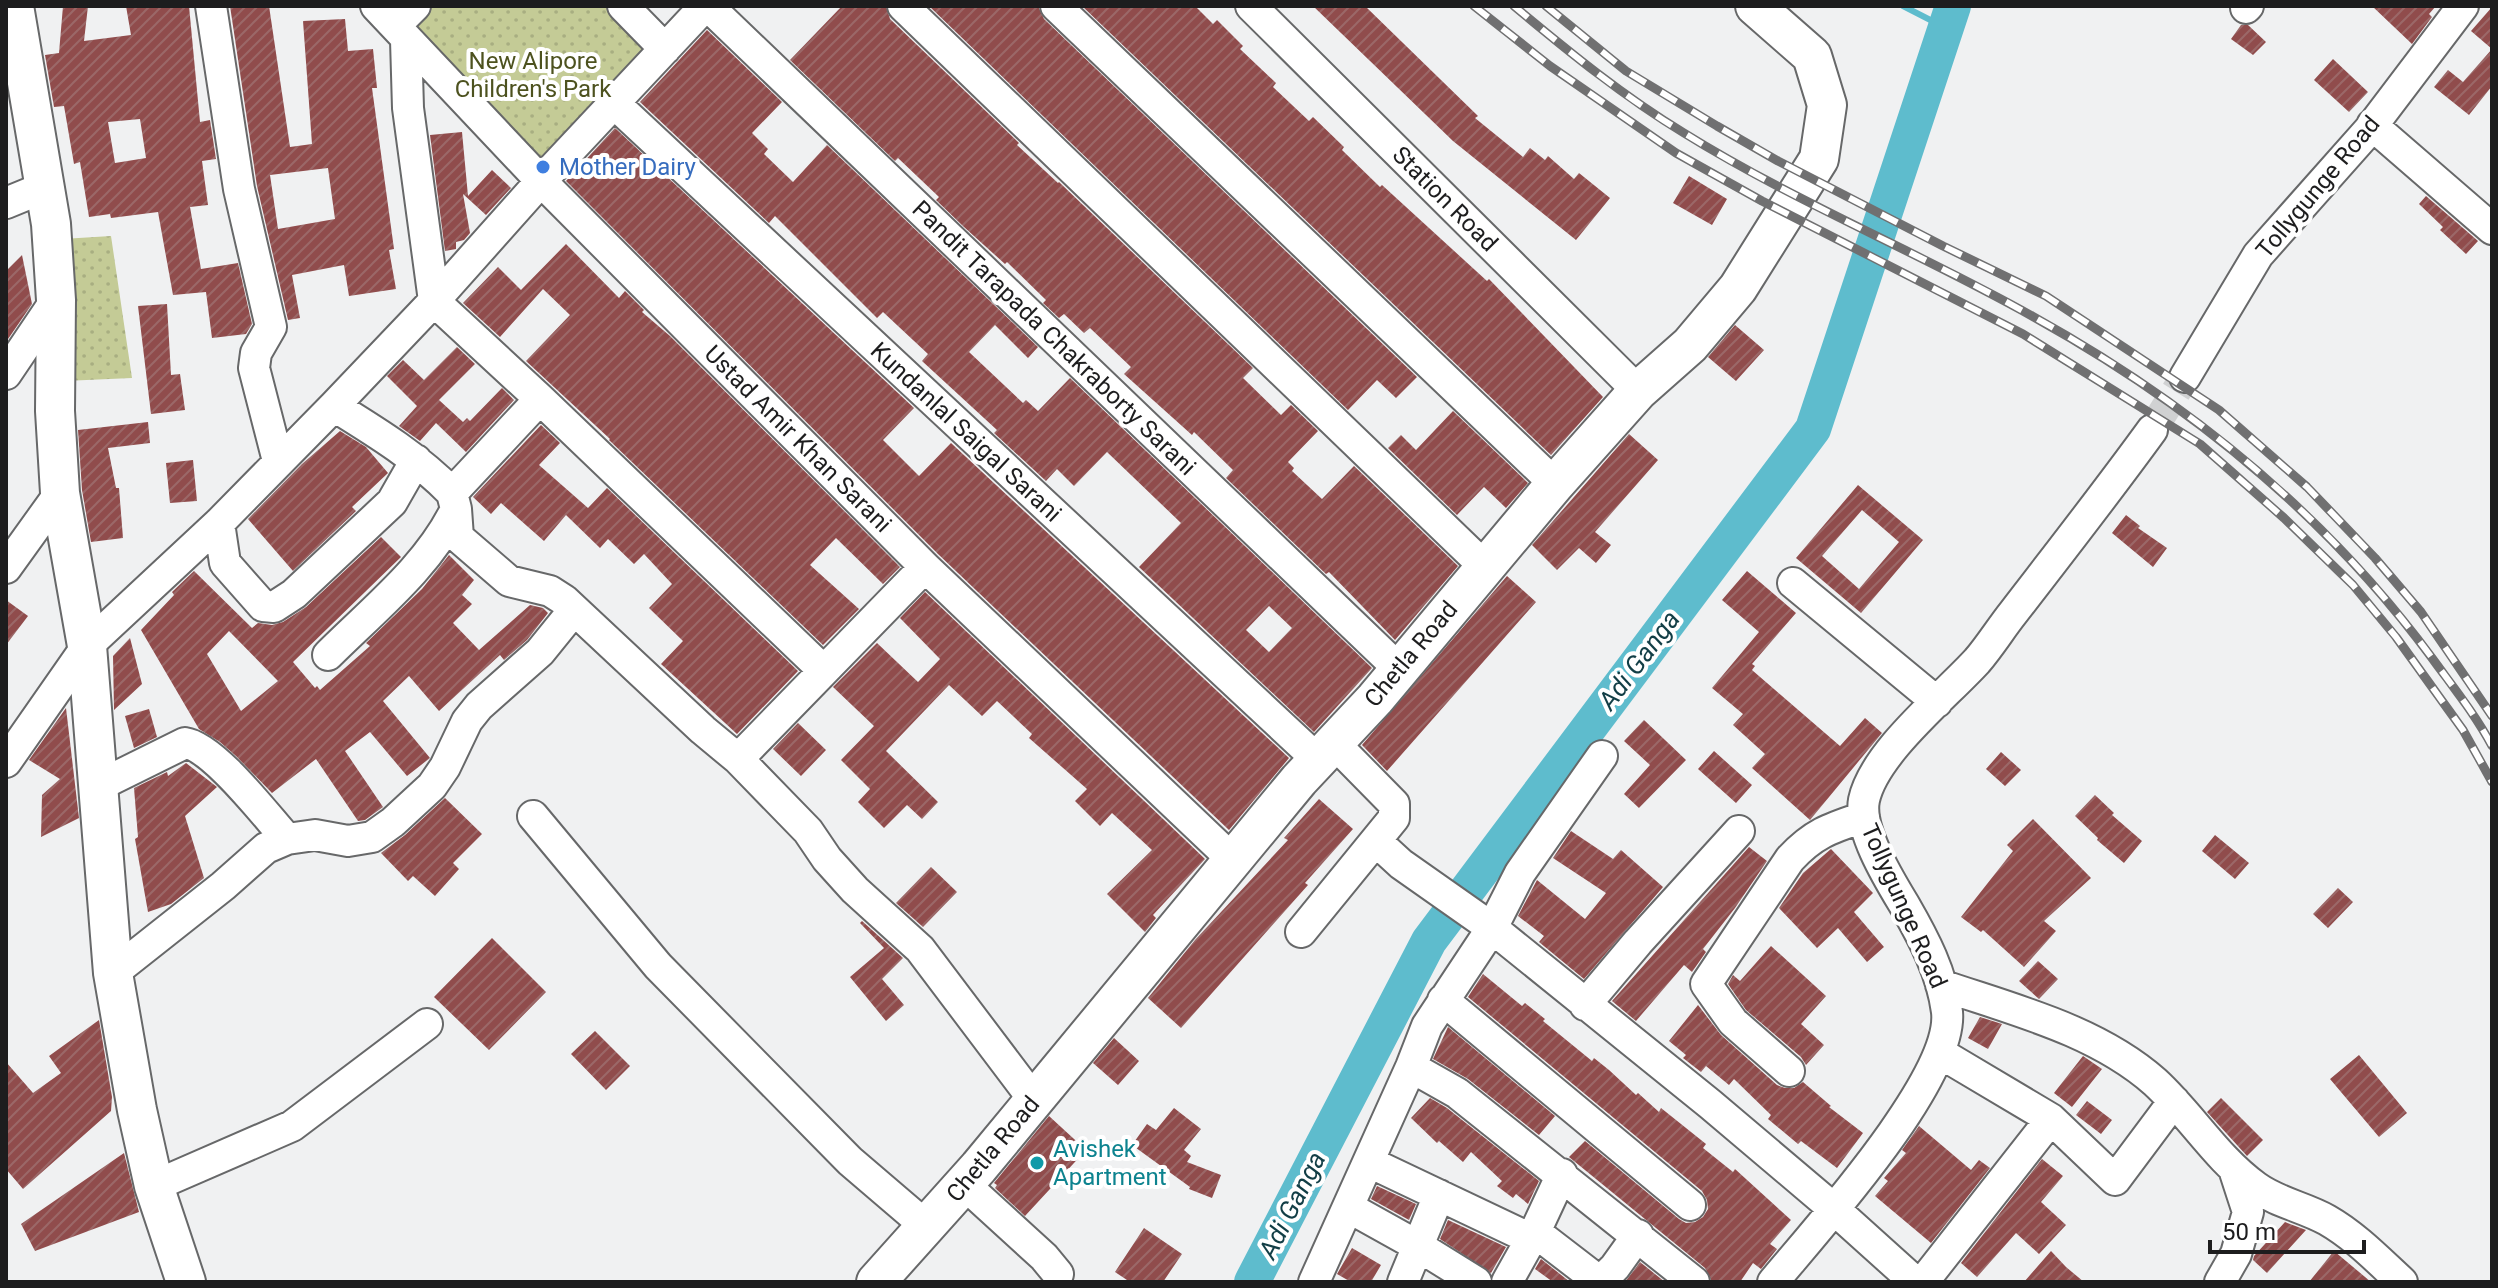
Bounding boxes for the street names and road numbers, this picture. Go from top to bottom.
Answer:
street label: Tollygunge Road [2250,110,2386,264]
street label: Station Road [1387,141,1503,257]
street label: Pandit Tarapada Chakraborty Sarani [907,195,1201,481]
street label: Kundanlal Saigal Sarani [865,336,1067,528]
street label: Ustad Amir Khan Sarani [699,340,897,538]
street label: Chetla Road [1359,595,1463,713]
street label: Tollygunge Road [1855,819,1953,993]
street label: Chetla Road [941,1090,1045,1208]

